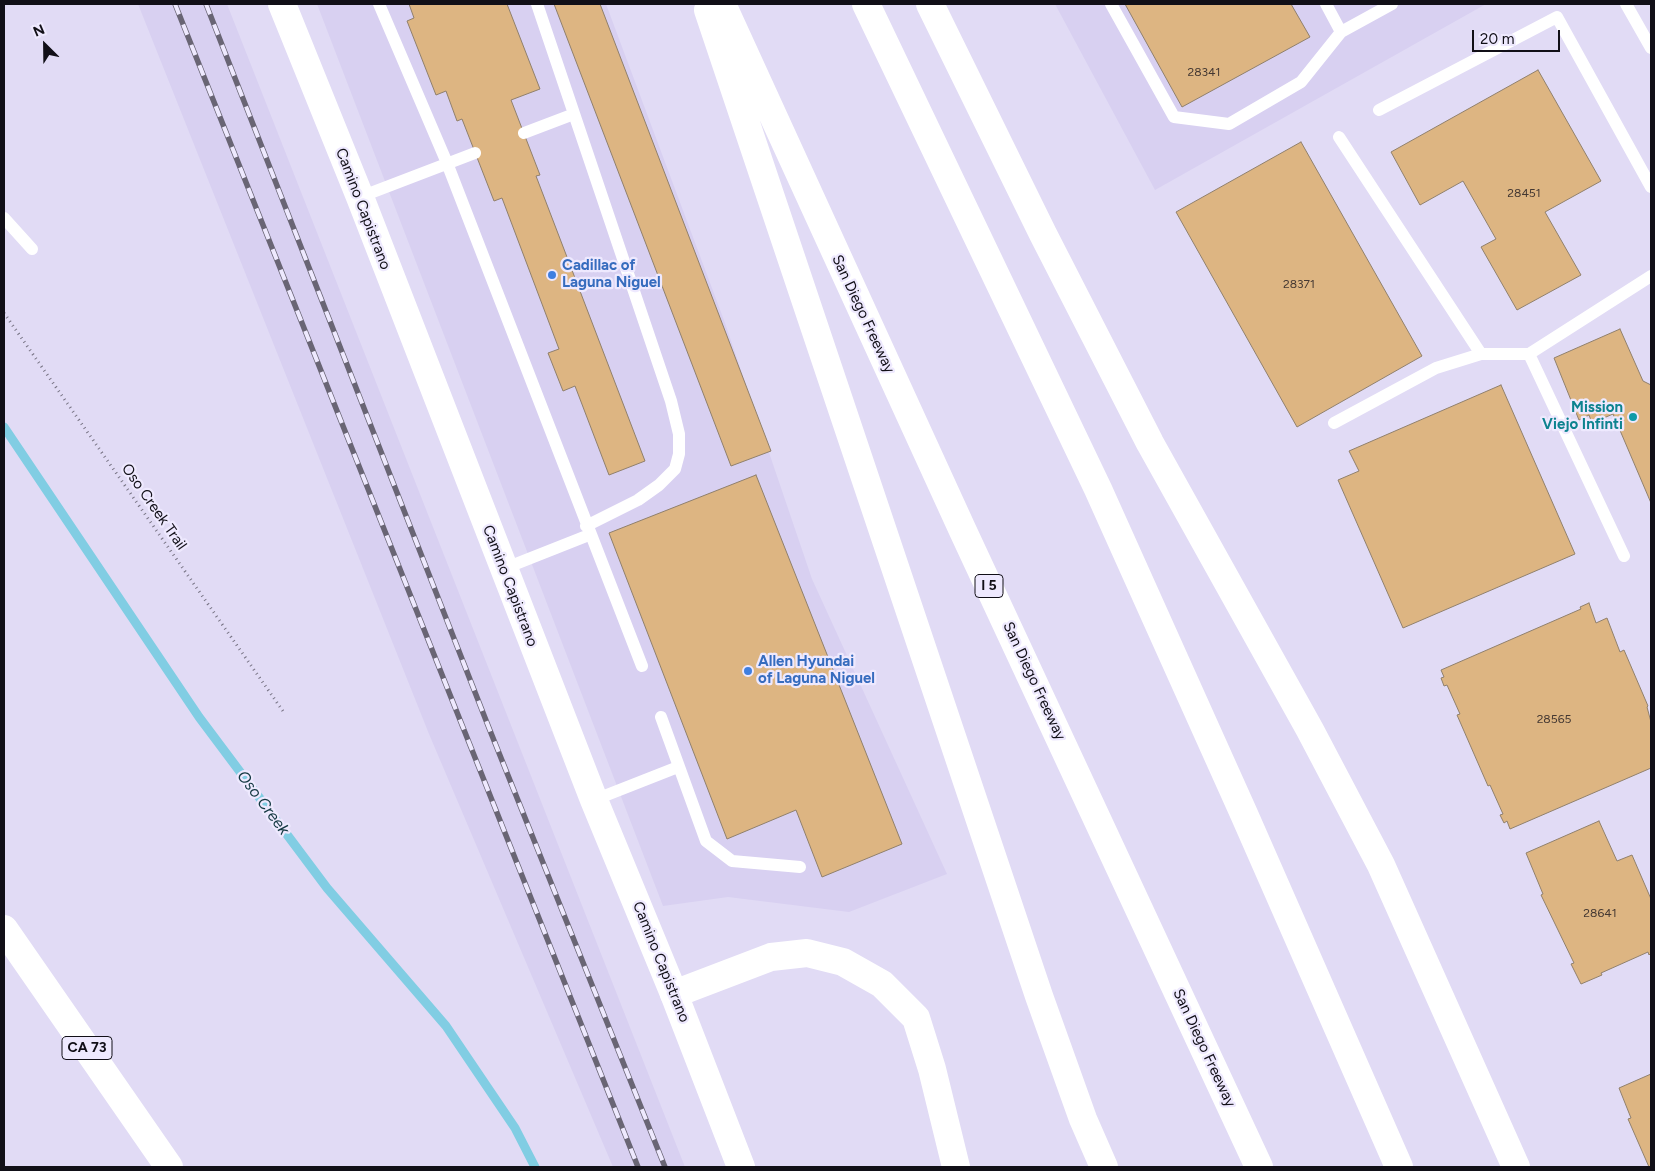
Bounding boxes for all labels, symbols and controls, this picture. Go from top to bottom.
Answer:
north arrow [20,20,70,70]
scale bar [1475,20,1562,52]
text: N [31,21,47,41]
text: 20 m [1480,30,1514,48]
house number: 28341 [1187,65,1221,79]
street label: Camino Capistrano [332,146,394,272]
house number: 28451 [1507,186,1541,200]
street label: San Diego Freeway [828,252,898,376]
place label: Cadillac of Laguna Niguel [562,257,661,292]
marker: Cadillac of Laguna Niguel [546,269,558,281]
house number: 28371 [1283,277,1315,291]
place label: Mission Viejo Infinti [1542,399,1623,434]
marker: Mission Viejo Infinti [1627,411,1639,423]
street label: Oso Creek Trail [118,460,190,554]
street label: Camino Capistrano [479,523,541,649]
road number: I 5 [975,574,1003,598]
street label: San Diego Freeway [999,619,1069,743]
place label: Allen Hyundai of Laguna Niguel [758,653,875,688]
marker: Allen Hyundai of Laguna Niguel [742,665,754,677]
house number: 28565 [1537,712,1571,726]
water label: Oso Creek [233,767,293,839]
street label: Camino Capistrano [629,899,693,1025]
house number: 28641 [1583,906,1617,920]
street label: San Diego Freeway [1169,986,1239,1110]
road number: CA 73 [62,1036,112,1060]

